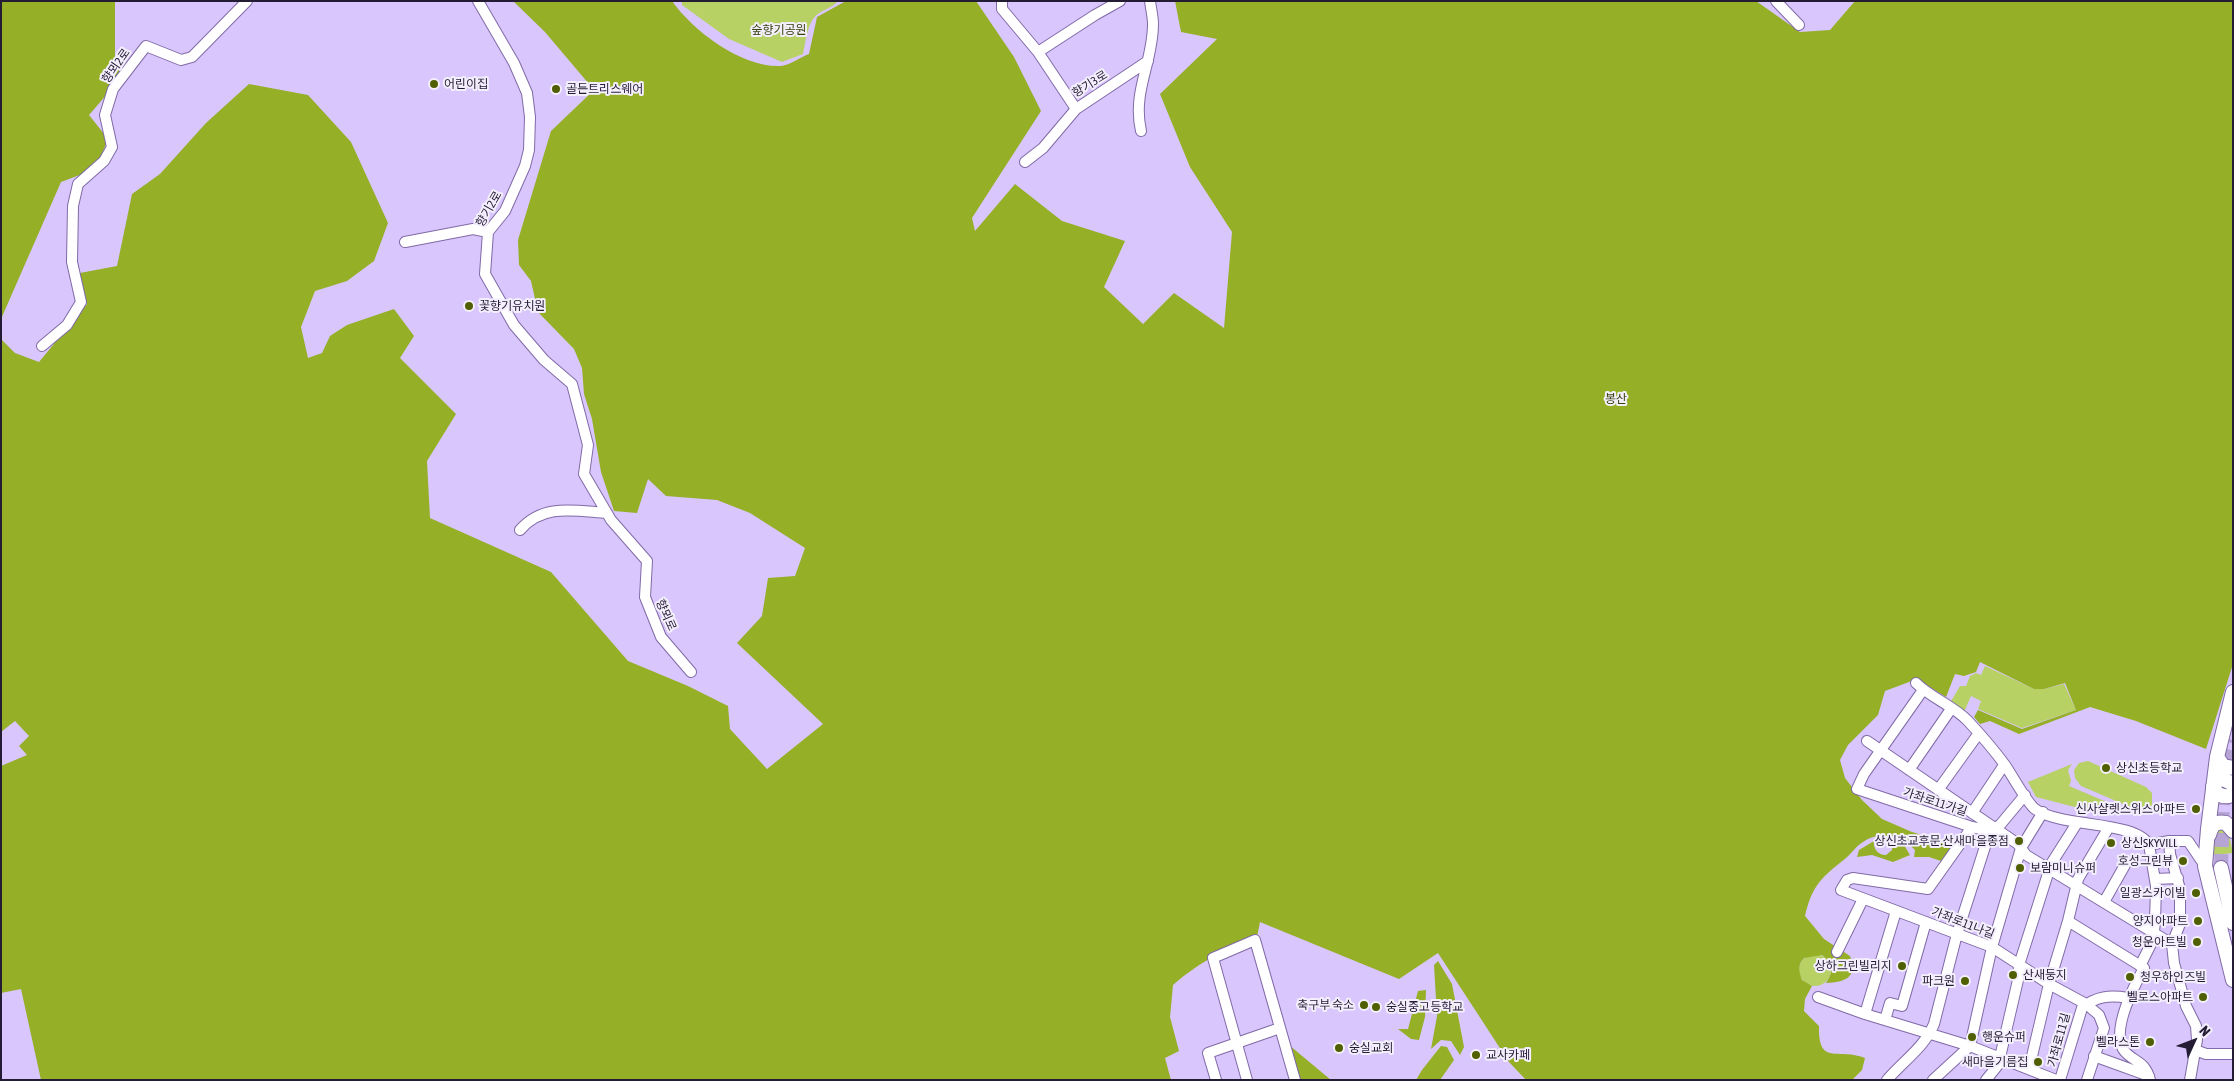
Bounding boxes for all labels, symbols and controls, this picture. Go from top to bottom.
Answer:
park label: 숲향기공원 [751,23,807,37]
street label: 향뫼2로 [99,46,133,86]
street label: 향기3로 [1070,68,1110,100]
place label: 어린이집 [444,77,488,91]
marker: 어린이집 [428,78,440,90]
place label: 골든트리스웨어 [566,82,643,96]
marker: 골든트리스웨어 [550,83,562,95]
street label: 향기2로 [473,189,505,229]
place label: 꽃향기유치원 [479,299,545,313]
marker: 꽃향기유치원 [463,300,475,312]
park label: 봉산 [1605,392,1627,406]
street label: 향뫼로 [653,597,679,633]
place label: 상신초등학교 [2116,761,2182,775]
marker: 상신초등학교 [2100,762,2112,774]
street label: 가좌로11가길 [1901,785,1969,819]
place label: 신사샬렛스위스아파트 [2076,802,2186,816]
marker: 신사샬렛스위스아파트 [2190,803,2202,815]
place label: 상신초교후문.산새마을종점 [1874,834,2009,848]
marker: 상신초교후문.산새마을종점 [2013,835,2025,847]
place label: 상신SKYVILL [2121,836,2178,850]
marker: 상신SKYVILL [2105,837,2117,849]
place label: 호성그린뷰 [2118,854,2173,868]
marker: 호성그린뷰 [2177,855,2189,867]
place label: 보람미니슈퍼 [2030,861,2096,875]
marker: 보람미니슈퍼 [2014,862,2026,874]
place label: 일광스카이빌 [2120,886,2186,900]
marker: 일광스카이빌 [2190,887,2202,899]
street label: 가좌로11나길 [1929,904,1997,942]
place label: 양지아파트 [2133,914,2188,928]
marker: 양지아파트 [2192,915,2204,927]
place label: 청운아트빌 [2132,935,2187,949]
marker: 청운아트빌 [2191,936,2203,948]
place label: 상하그린빌리지 [1815,959,1892,973]
marker: 상하그린빌리지 [1896,960,1908,972]
place label: 산새둥지 [2023,968,2067,982]
marker: 산새둥지 [2007,969,2019,981]
place label: 청우하인즈빌 [2140,970,2206,984]
marker: 청우하인즈빌 [2124,971,2136,983]
place label: 파크원 [1922,974,1955,988]
marker: 파크원 [1959,975,1971,987]
place label: 벨로스아파트 [2127,990,2193,1004]
marker: 벨로스아파트 [2197,991,2209,1003]
place label: 축구부 숙소 [1297,998,1354,1012]
marker: 축구부 숙소 [1358,999,1370,1011]
place label: 숭실중고등학교 [1386,1000,1463,1014]
marker: 숭실중고등학교 [1370,1001,1382,1013]
street label: 가좌로11길 [2045,1011,2073,1069]
north arrow [2169,1016,2219,1066]
text: N [2196,1022,2214,1039]
place label: 행운슈퍼 [1982,1030,2026,1044]
marker: 행운슈퍼 [1966,1031,1978,1043]
place label: 벨라스톤 [2096,1035,2140,1049]
marker: 벨라스톤 [2144,1036,2156,1048]
place label: 숭실교회 [1349,1041,1393,1055]
marker: 숭실교회 [1333,1042,1345,1054]
place label: 교사카페 [1486,1048,1530,1062]
marker: 교사카페 [1470,1049,1482,1061]
place label: 새마을기름집 [1962,1055,2028,1069]
marker: 새마을기름집 [2032,1056,2044,1068]

